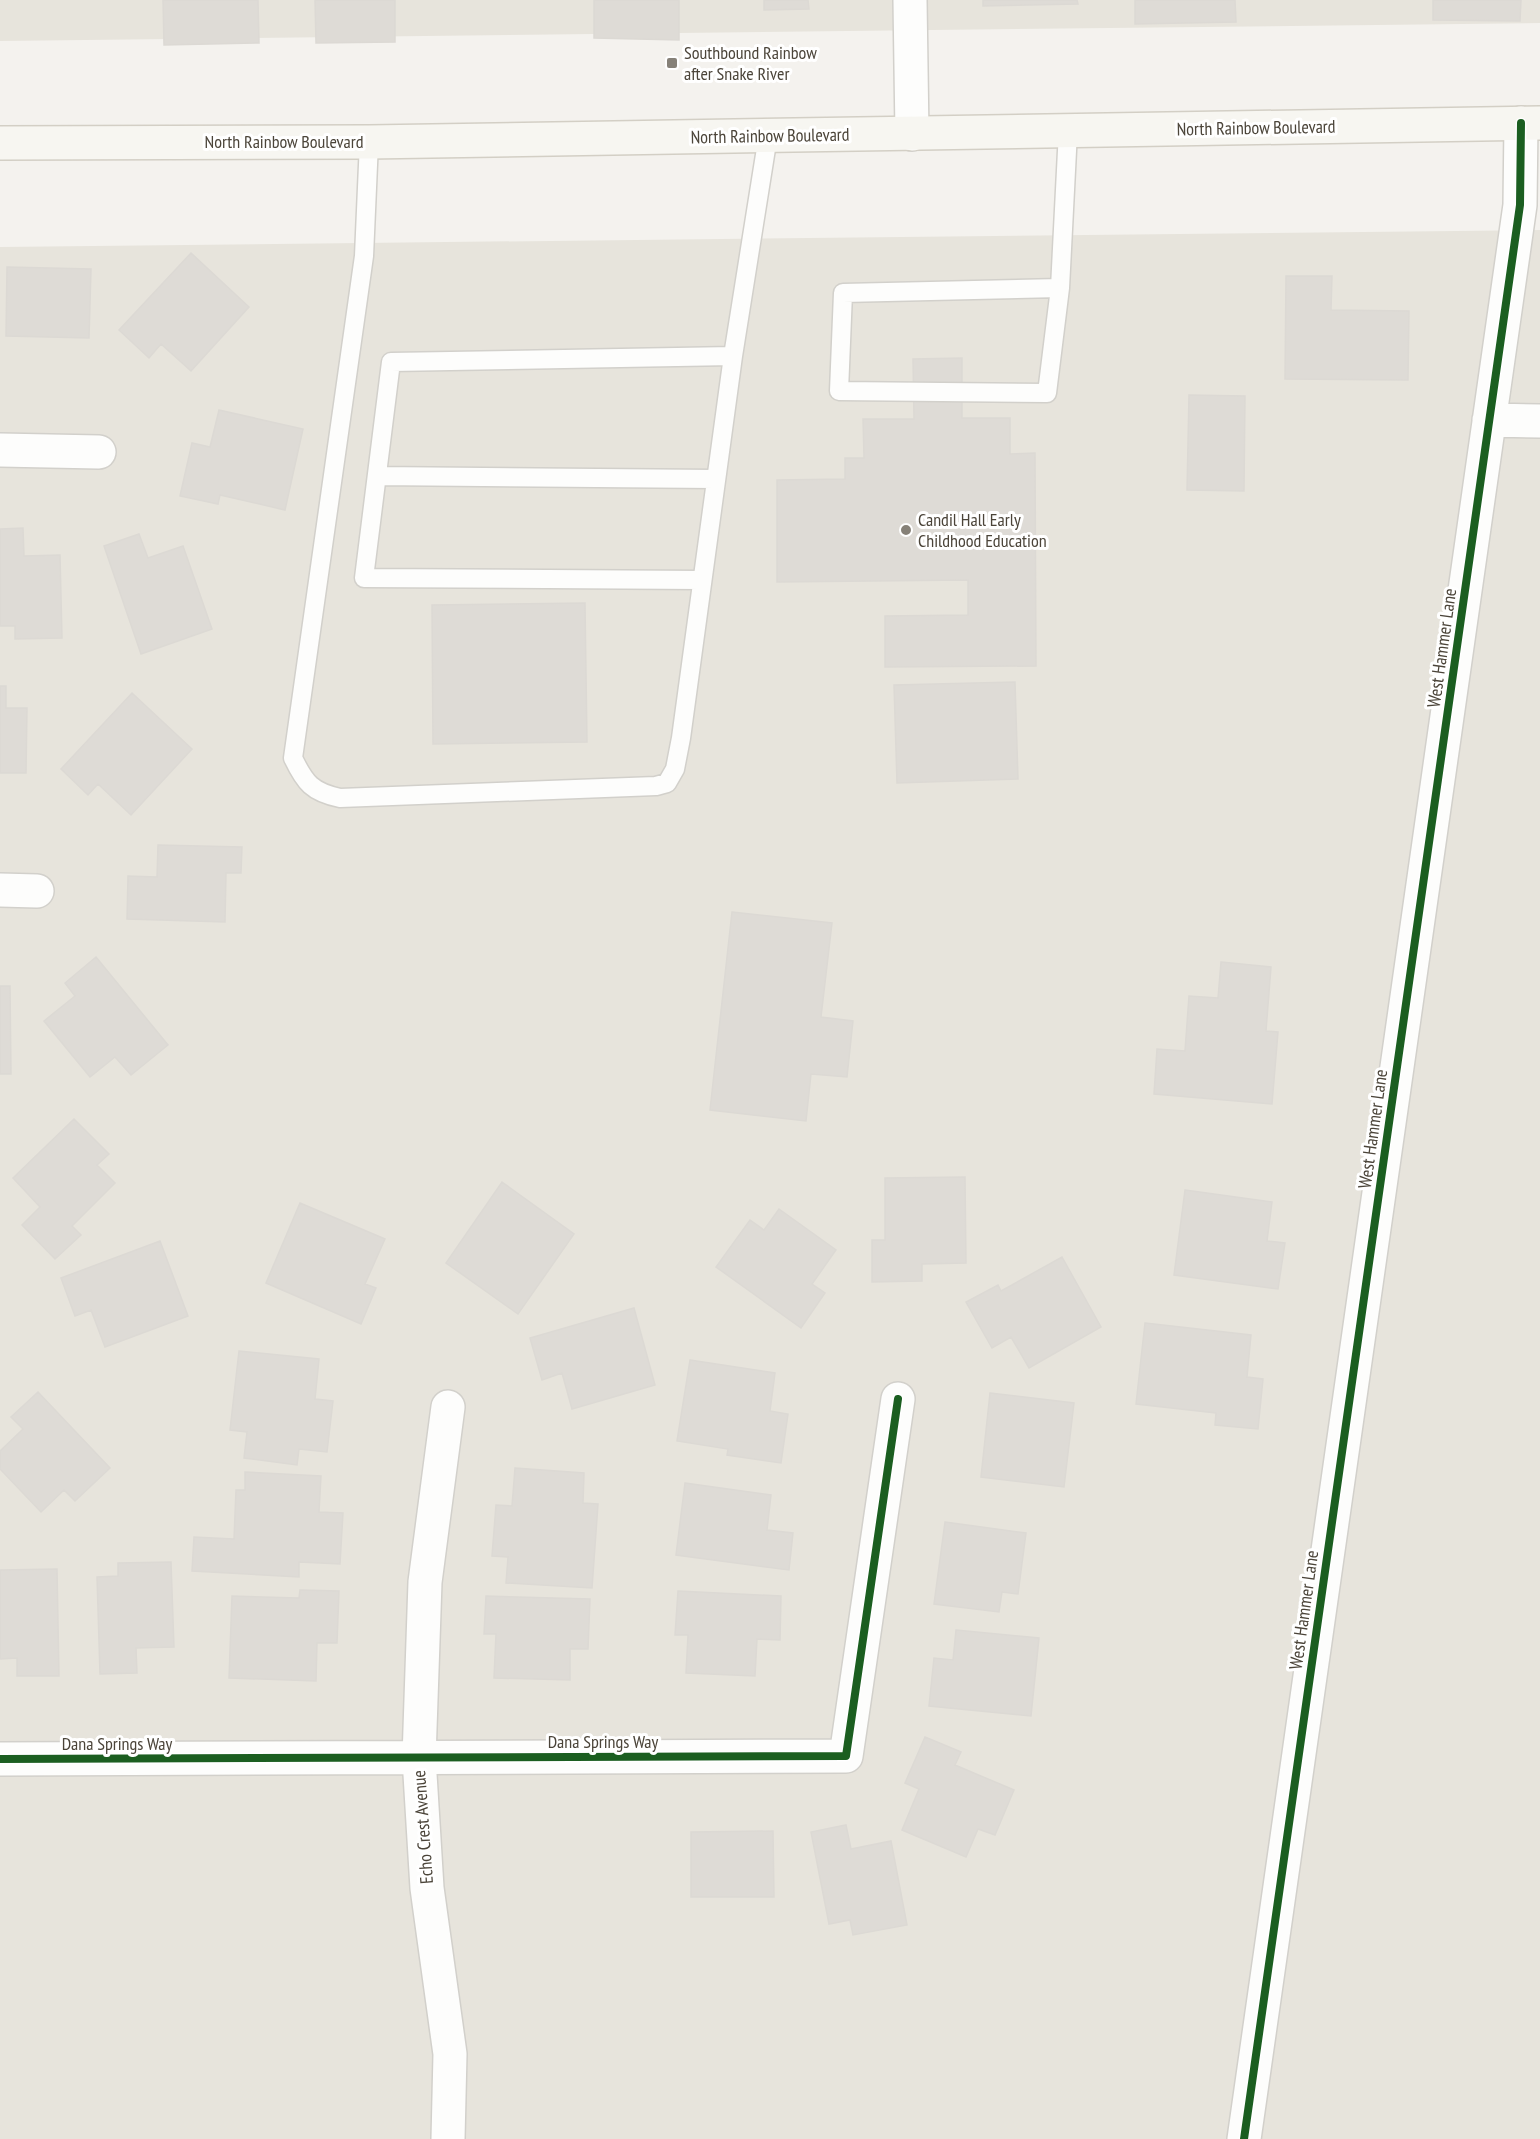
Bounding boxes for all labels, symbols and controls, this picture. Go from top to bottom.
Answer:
place label: Southbound Rainbow after Snake River [684,41,817,85]
marker: Southbound Rainbow after Snake River [665,56,679,70]
street label: North Rainbow Boulevard [1176,115,1336,140]
street label: North Rainbow Boulevard [690,123,850,148]
street label: North Rainbow Boulevard [205,130,363,153]
place label: Candil Hall Early Childhood Education [918,508,1047,552]
marker: Candil Hall Early Childhood Education [899,523,913,537]
street label: West Hammer Lane [1422,587,1461,709]
street label: West Hammer Lane [1353,1068,1392,1190]
street label: West Hammer Lane [1284,1549,1323,1671]
street label: Dana Springs Way [548,1730,659,1753]
street label: Dana Springs Way [62,1732,173,1755]
street label: Echo Crest Avenue [407,1769,438,1885]

